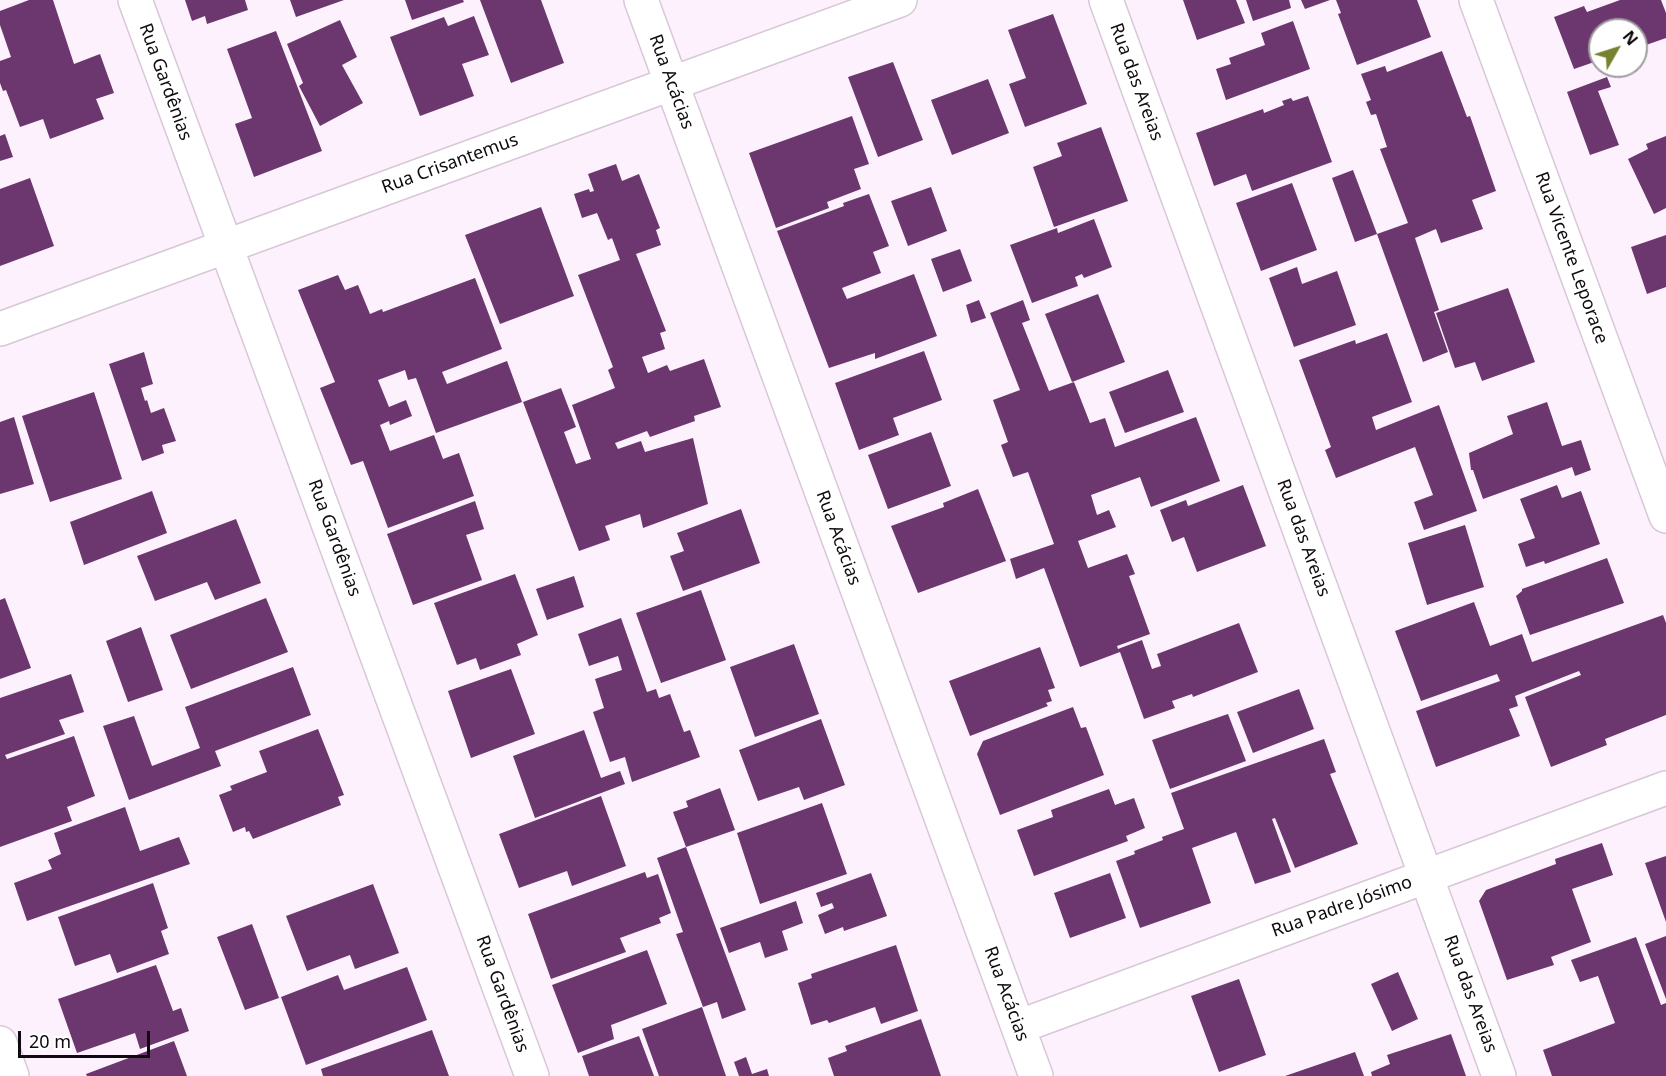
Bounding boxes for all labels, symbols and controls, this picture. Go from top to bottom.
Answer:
north arrow [1588,18,1648,78]
street label: Rua Gardênias [134,20,196,144]
street label: Rua das Areias [1105,20,1167,144]
text: N [1618,26,1643,50]
street label: Rua Acácias [644,32,698,132]
street label: Rua Crisantemus [379,129,521,199]
street label: Rua Vicente Leporace [1530,169,1612,347]
street label: Rua Gardênias [303,476,365,600]
street label: Rua das Areias [1272,476,1334,600]
street label: Rua Acácias [811,488,865,588]
street label: Rua Padre Jósimo [1269,872,1415,942]
street label: Rua Gardênias [471,932,533,1056]
street label: Rua das Areias [1439,932,1501,1056]
street label: Rua Acácias [979,944,1033,1044]
scale bar [21,1019,153,1057]
text: 20 m [29,1029,71,1053]

